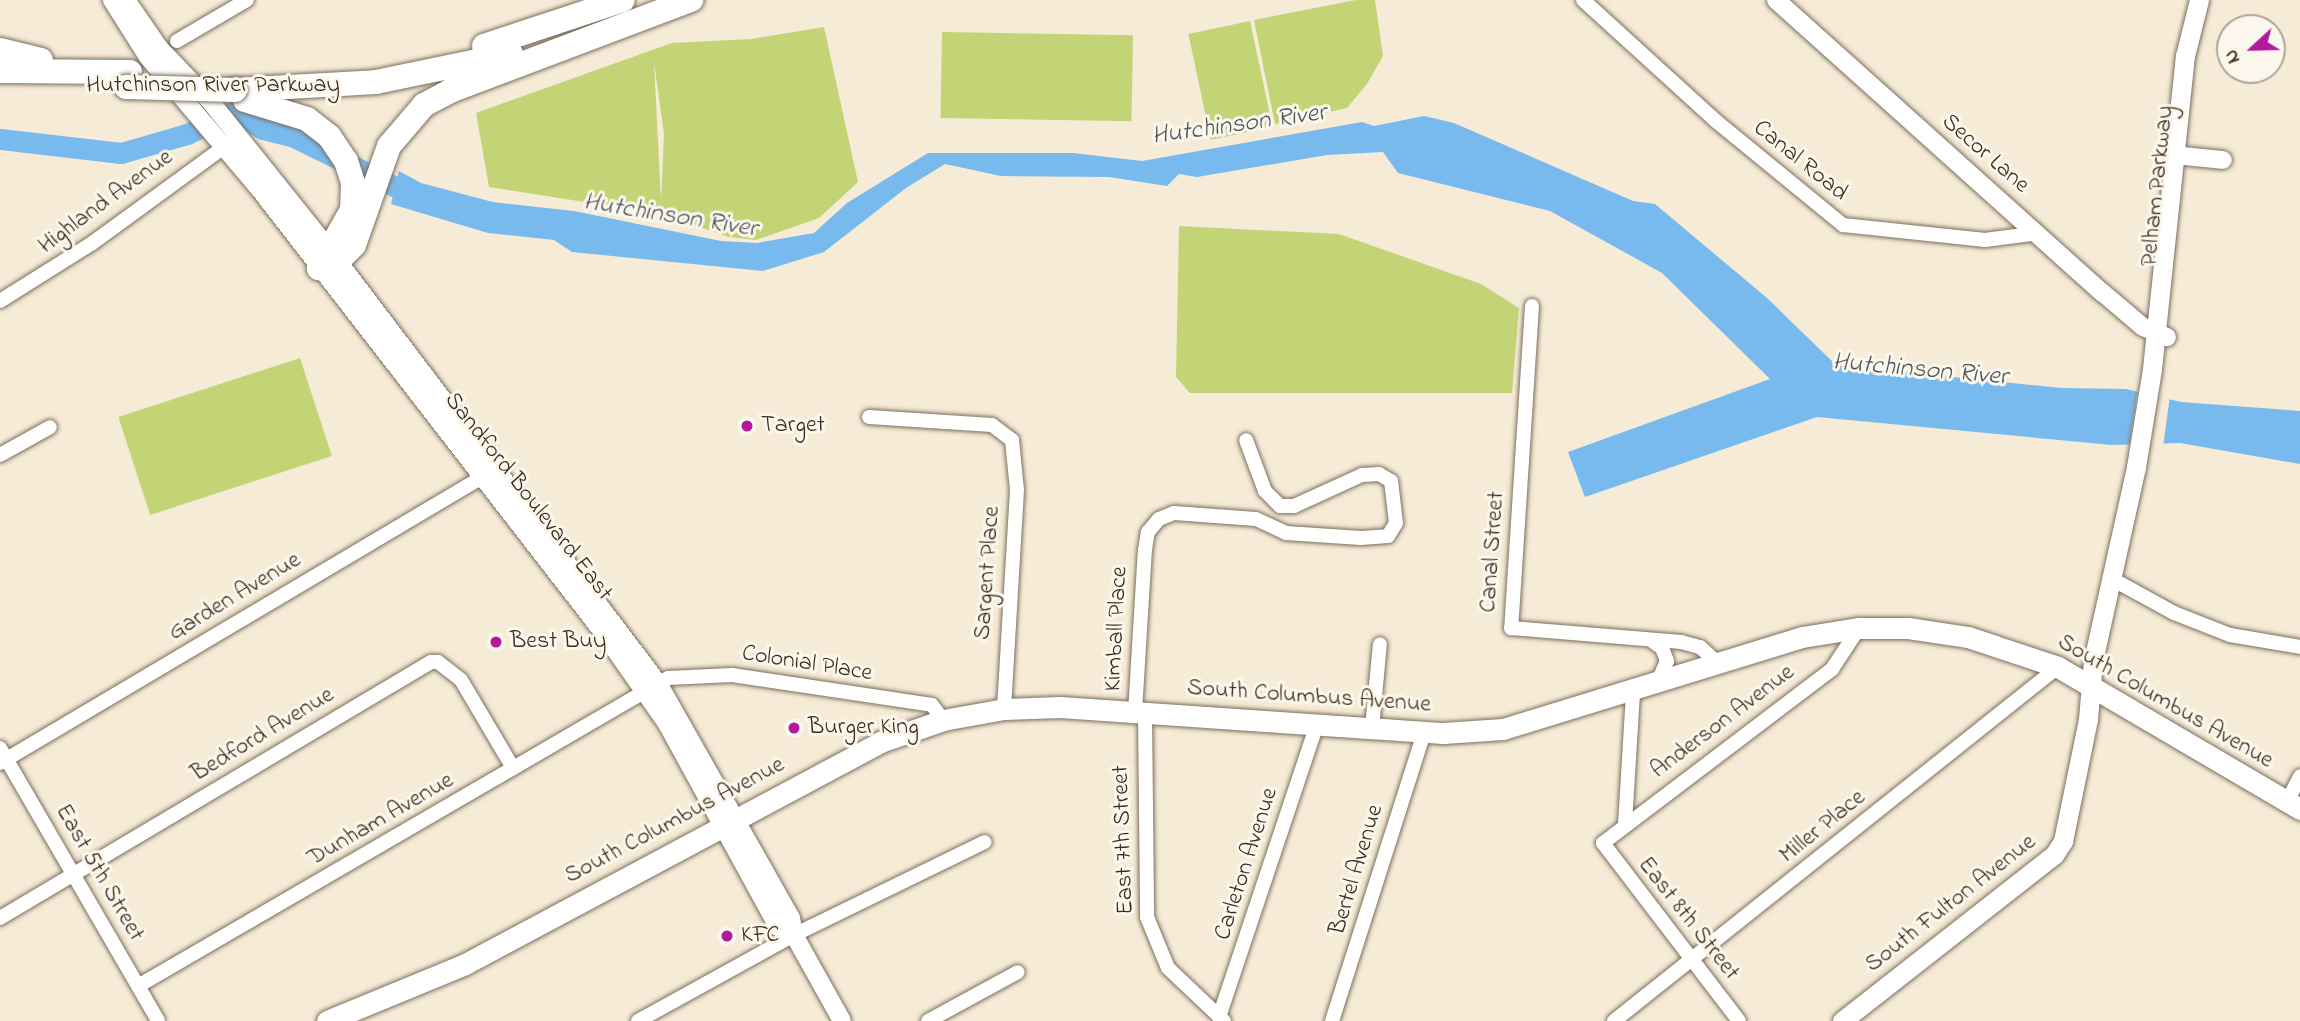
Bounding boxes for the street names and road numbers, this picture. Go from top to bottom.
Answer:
street label: Hutchinson River Parkway [86,72,340,100]
street label: Pelham Parkway [2135,104,2181,268]
street label: Secor Lane [1935,108,2035,200]
street label: Canal Road [1747,114,1853,208]
street label: Highland Avenue [33,143,179,261]
street label: Sandford Boulevard East [438,387,618,607]
street label: Canal Street [1474,490,1512,614]
street label: Sargent Place [969,505,1007,641]
street label: Garden Avenue [164,546,306,648]
street label: Kimball Place [1099,566,1135,692]
street label: South Columbus Avenue [2052,628,2278,776]
street label: Colonial Place [740,639,874,689]
street label: Anderson Avenue [1645,659,1801,785]
street label: South Columbus Avenue [1186,674,1432,720]
street label: Bedford Avenue [186,681,340,789]
street label: South Columbus Avenue [560,751,790,891]
street label: East 7th Street [1107,765,1141,915]
street label: Dunham Avenue [303,767,459,873]
street label: Carleton Avenue [1209,784,1285,944]
street label: Miller Place [1774,784,1872,870]
street label: East 5th Street [48,799,150,947]
street label: Bertel Avenue [1324,801,1390,939]
street label: South Fulton Avenue [1860,828,2042,980]
street label: East 8th Street [1631,852,1745,986]

